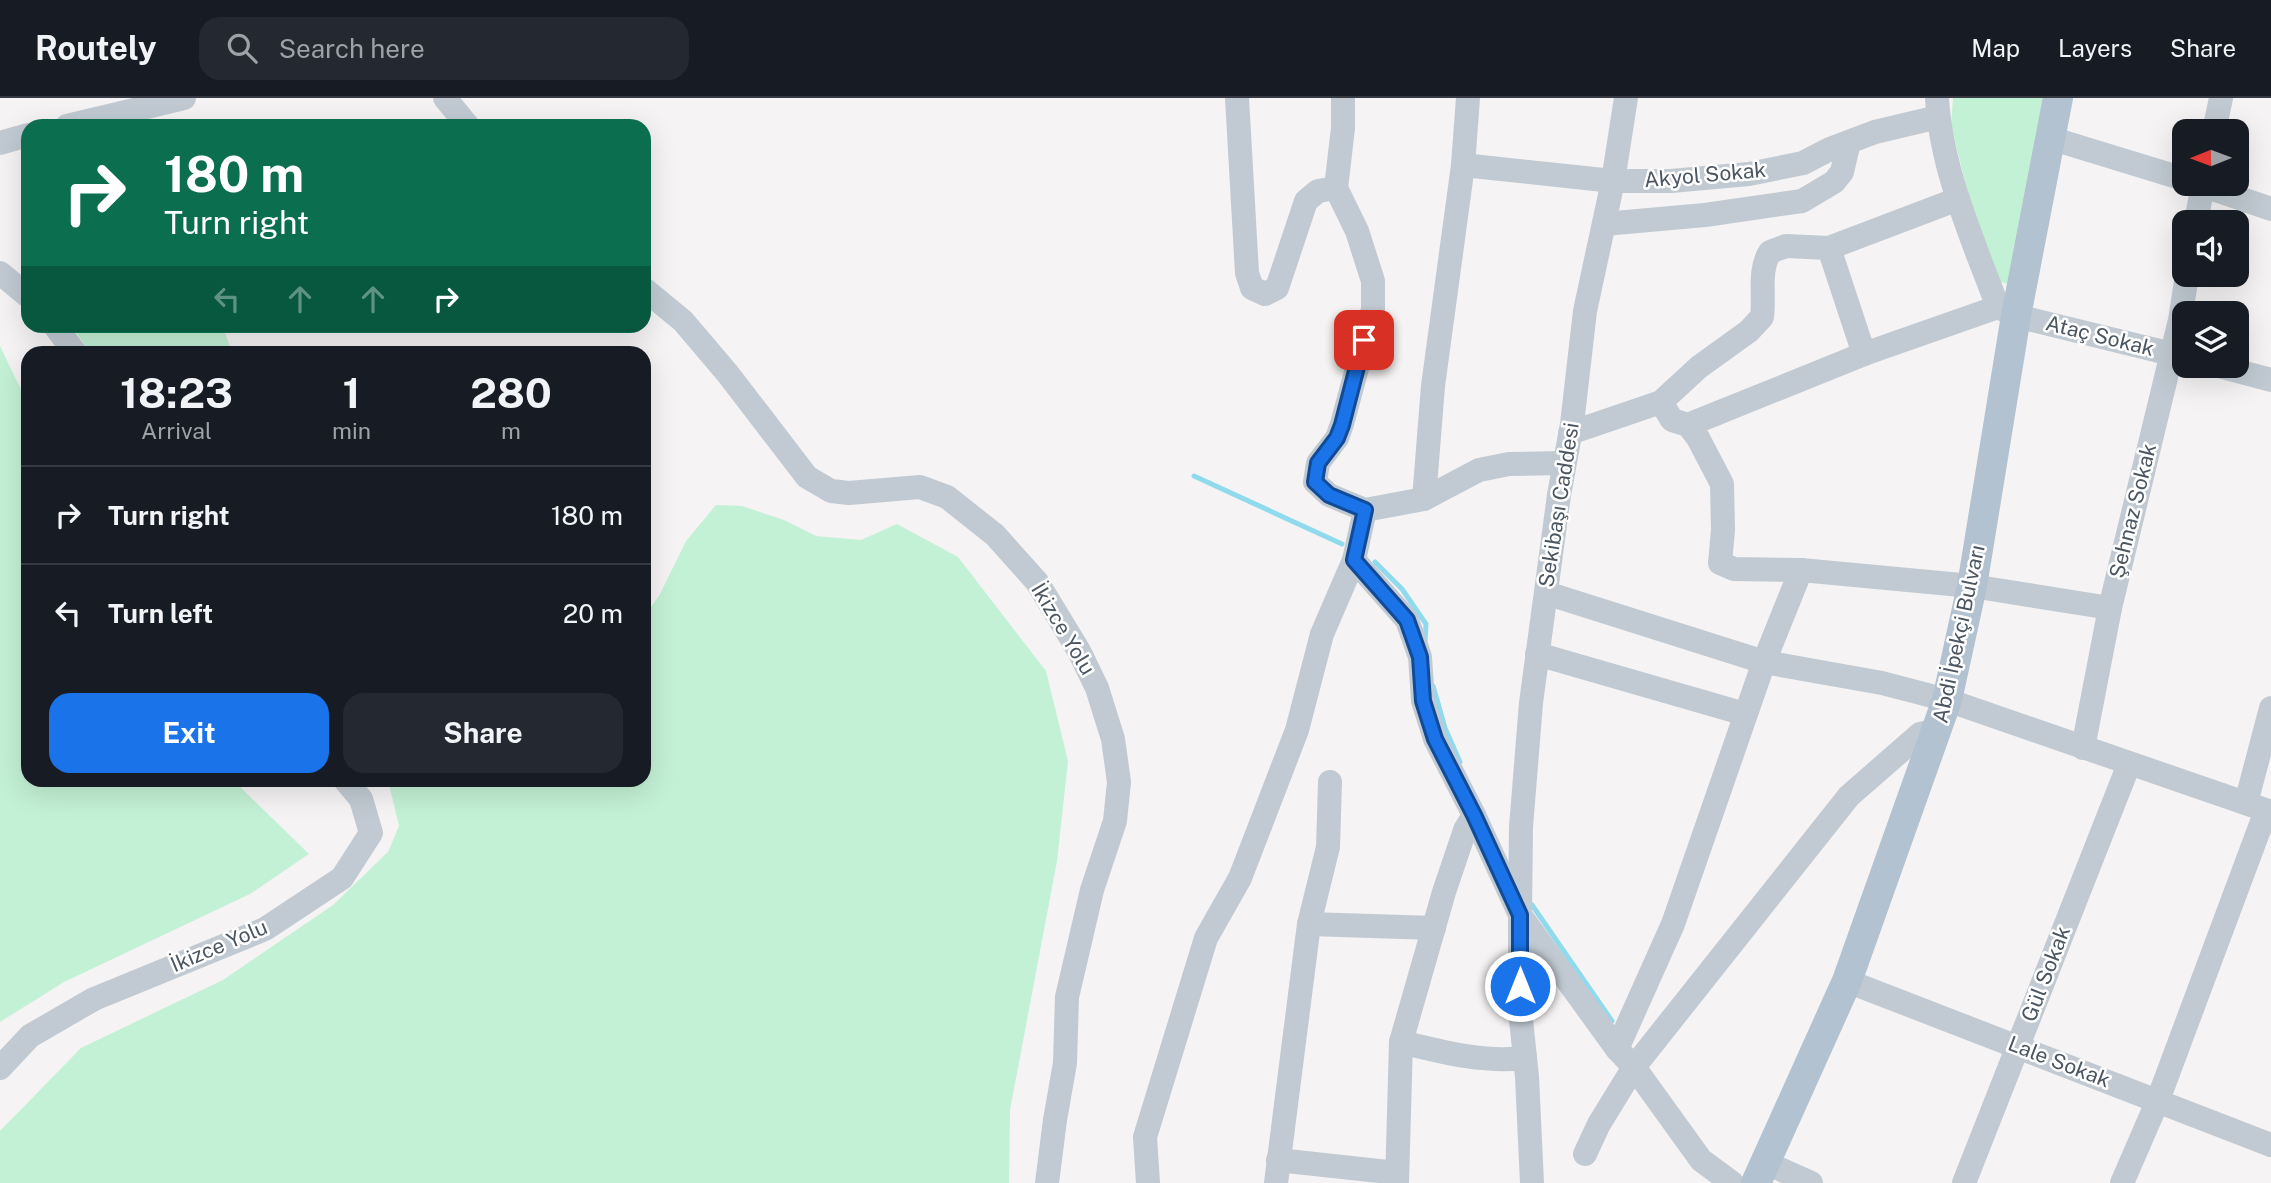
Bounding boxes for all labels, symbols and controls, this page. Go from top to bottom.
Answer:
search box [199,17,689,80]
text: Routely [35,29,157,67]
icon: search [223,29,261,67]
text: Search here [279,33,425,64]
text: Map [1971,34,2020,62]
text: Layers [2058,34,2132,62]
text: Share [2170,34,2236,62]
north arrow [2172,119,2249,196]
map controls [2172,119,2249,378]
text: 180 m [164,145,304,203]
icon: right [49,147,140,238]
street label: Akyol Sokak [1643,157,1767,192]
text: Turn right [164,204,309,241]
button: sound [2172,210,2249,287]
icon: left [208,280,246,318]
icon: ahead [281,280,319,318]
icon: ahead [354,280,392,318]
icon: right [427,280,465,318]
button: layers [2172,301,2249,378]
pin [1334,310,1394,370]
street label: Ataç Sokak [2043,310,2157,361]
icon: arrive [1345,321,1383,359]
text: 18:23 [120,368,233,417]
text: 1 [343,368,361,417]
text: 280 [470,368,552,417]
text: Arrival [141,417,212,444]
text: min [332,417,371,444]
text: m [501,417,521,444]
street label: Sekibaşı Caddesi [1533,421,1584,589]
street label: Şehnaz Sokak [2104,441,2161,581]
icon: right [49,496,87,534]
text: Turn right [108,500,230,531]
text: 180 m [551,500,623,531]
street label: Abdi İpekçi Bulvarı [1927,543,1990,725]
street label: İkizce Yolu [1026,578,1101,679]
icon: left [49,594,87,632]
text: Turn left [108,598,213,629]
text: 20 m [563,598,623,629]
button: Exit [49,693,329,773]
button: Share [343,693,623,773]
street label: İkizce Yolu [167,914,271,977]
street label: Gül Sokak [2016,922,2075,1025]
position arrow [1483,949,1557,1023]
street label: Lale Sokak [2005,1031,2114,1092]

